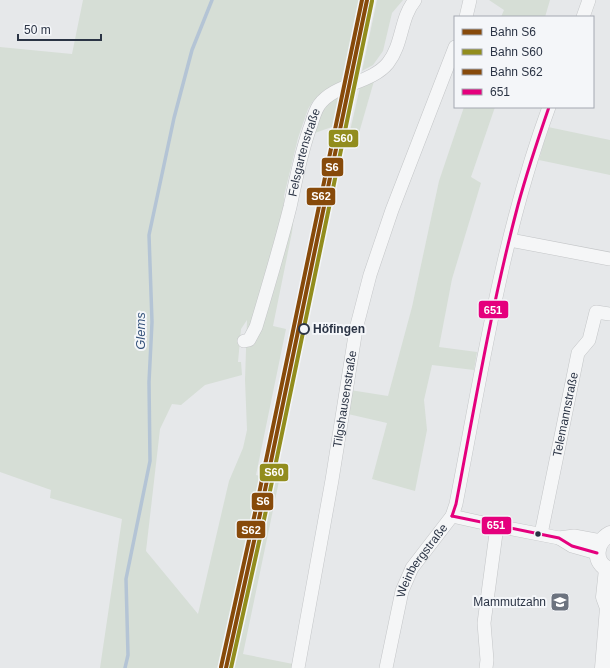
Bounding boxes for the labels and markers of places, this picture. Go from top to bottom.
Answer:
place label: Höfingen [313,322,365,336]
marker: Höfingen [298,323,310,335]
unlabelled marker [533,529,543,539]
school or university icon: Mammutzahn [549,591,571,613]
place label: Mammutzahn [473,595,546,609]

